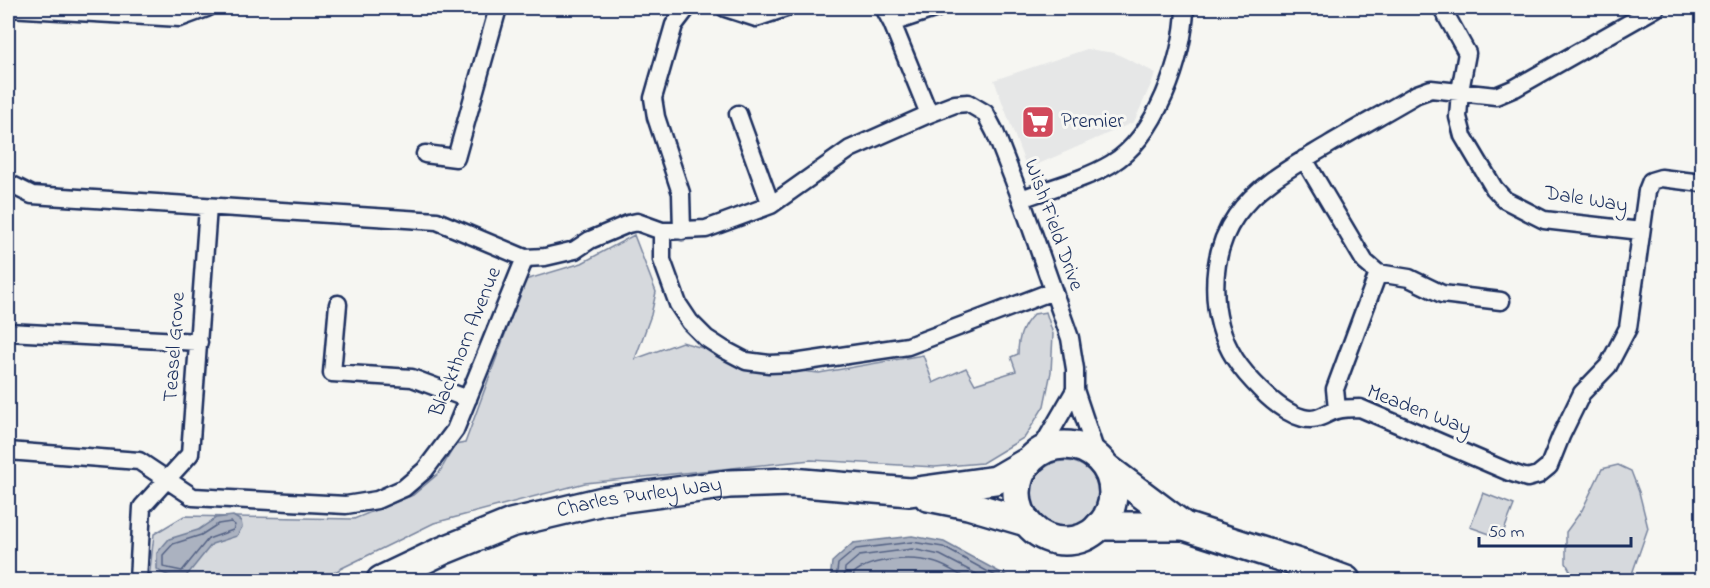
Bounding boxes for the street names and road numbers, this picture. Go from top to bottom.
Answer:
street label: Wish Field Drive [1015,155,1091,296]
street label: Dale Way [1541,178,1630,223]
street label: Blackthorn Avenue [422,262,510,422]
street label: Teasel Grove [156,290,194,403]
street label: Meaden Way [1362,377,1476,447]
street label: Charles Purley Way [554,470,724,527]

